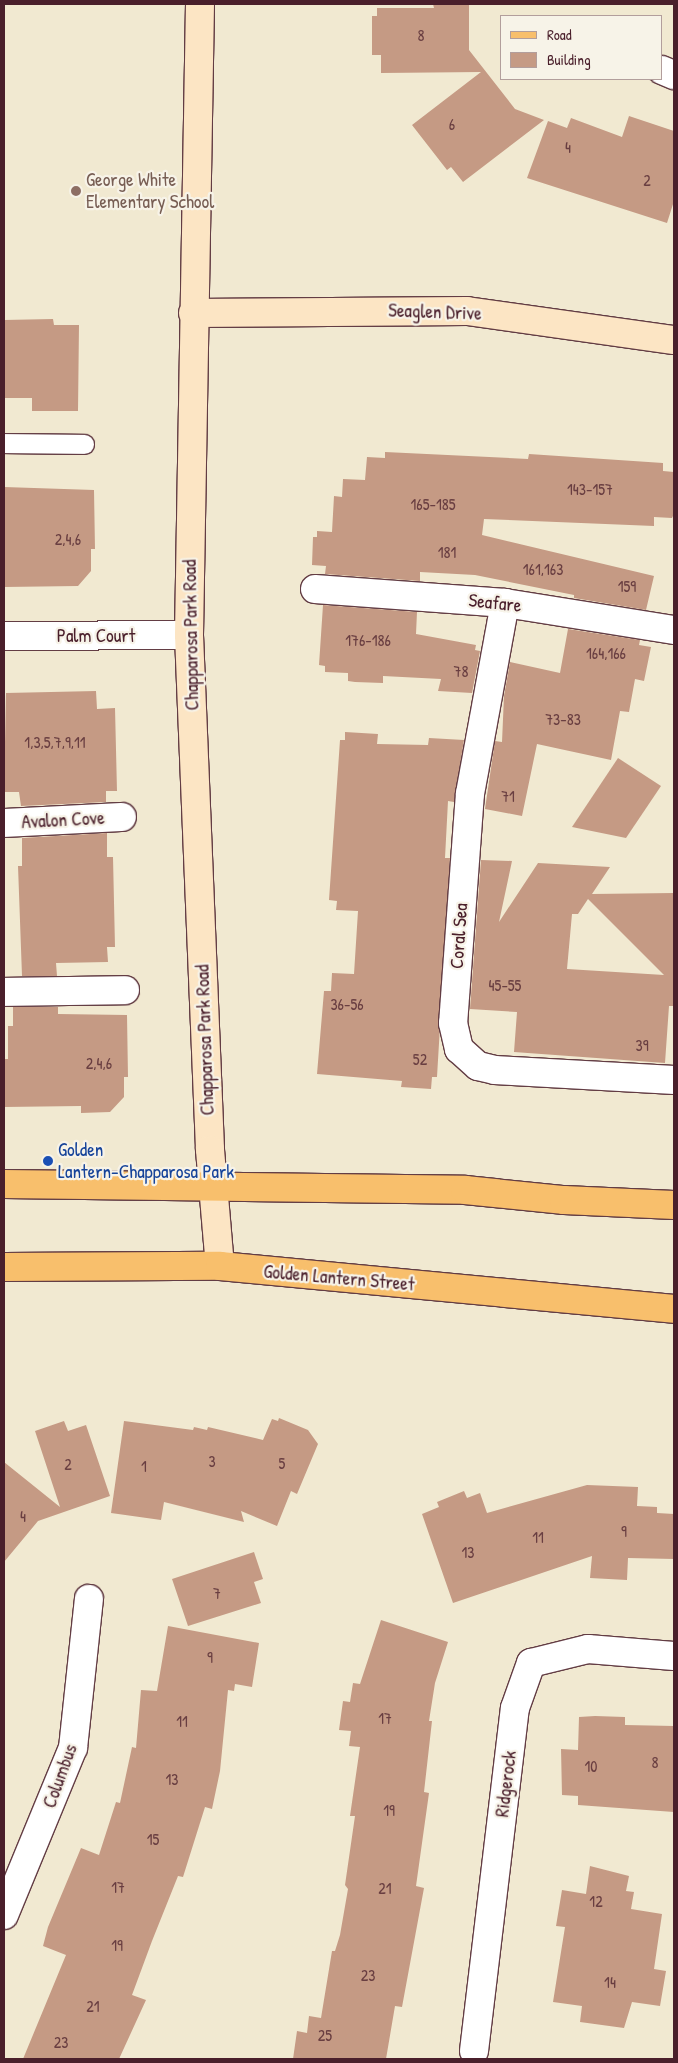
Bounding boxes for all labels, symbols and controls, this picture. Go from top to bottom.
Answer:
legend [500,15,663,80]
text: Road [547,24,572,45]
house number: 8 [418,25,424,45]
text: Building [547,49,591,70]
house number: 6 [449,114,455,134]
house number: 4 [565,137,571,157]
place label: George White Elementary School [86,169,214,213]
house number: 2 [643,170,651,190]
marker: George White Elementary School [70,185,82,197]
street label: Seaglen Drive [388,299,482,325]
house number: 143-157 [567,479,613,499]
house number: 165-185 [411,494,455,514]
house number: 2,4,6 [55,529,81,549]
house number: 181 [438,542,456,562]
street label: Chapparosa Park Road [178,559,204,711]
house number: 161,163 [523,559,563,579]
house number: 159 [618,576,636,596]
street label: Seafare [468,589,522,617]
street label: Palm Court [57,625,135,647]
house number: 176-186 [345,630,391,650]
house number: 164,166 [586,643,626,663]
house number: 78 [454,661,468,681]
house number: 73-83 [545,709,581,729]
house number: 1,3,5,7,9,11 [24,732,86,752]
house number: 71 [501,786,515,806]
street label: Avalon Cove [21,806,105,834]
street label: Coral Sea [445,902,473,970]
street label: Chapparosa Park Road [191,964,219,1116]
house number: 45-55 [489,975,521,995]
house number: 36-56 [330,994,364,1014]
house number: 39 [635,1035,649,1055]
house number: 52 [413,1049,427,1069]
house number: 2,4,6 [86,1053,112,1073]
place label: Golden Lantern-Chapparosa Park [58,1139,234,1183]
marker: Golden Lantern-Chapparosa Park [42,1155,54,1167]
street label: Golden Lantern Street [263,1260,415,1296]
house number: 3 [208,1451,216,1471]
house number: 5 [279,1453,285,1473]
house number: 2 [64,1454,72,1474]
house number: 1 [141,1456,147,1476]
house number: 4 [20,1506,26,1526]
house number: 9 [621,1521,627,1541]
house number: 11 [532,1527,544,1547]
house number: 13 [462,1542,474,1562]
house number: 7 [213,1583,221,1603]
house number: 9 [207,1647,213,1667]
house number: 17 [378,1708,392,1728]
house number: 11 [176,1711,188,1731]
street label: Columbus [38,1741,82,1811]
street label: Ridgerock [491,1750,521,1818]
house number: 8 [652,1752,658,1772]
house number: 10 [585,1756,597,1776]
house number: 13 [166,1769,178,1789]
house number: 19 [383,1800,395,1820]
house number: 15 [147,1829,159,1849]
house number: 17 [111,1877,125,1897]
house number: 21 [378,1878,392,1898]
house number: 12 [589,1891,603,1911]
house number: 19 [111,1935,123,1955]
house number: 23 [361,1965,375,1985]
house number: 14 [604,1972,616,1992]
house number: 21 [86,1996,100,2016]
house number: 25 [318,2025,332,2045]
house number: 23 [54,2032,68,2052]

